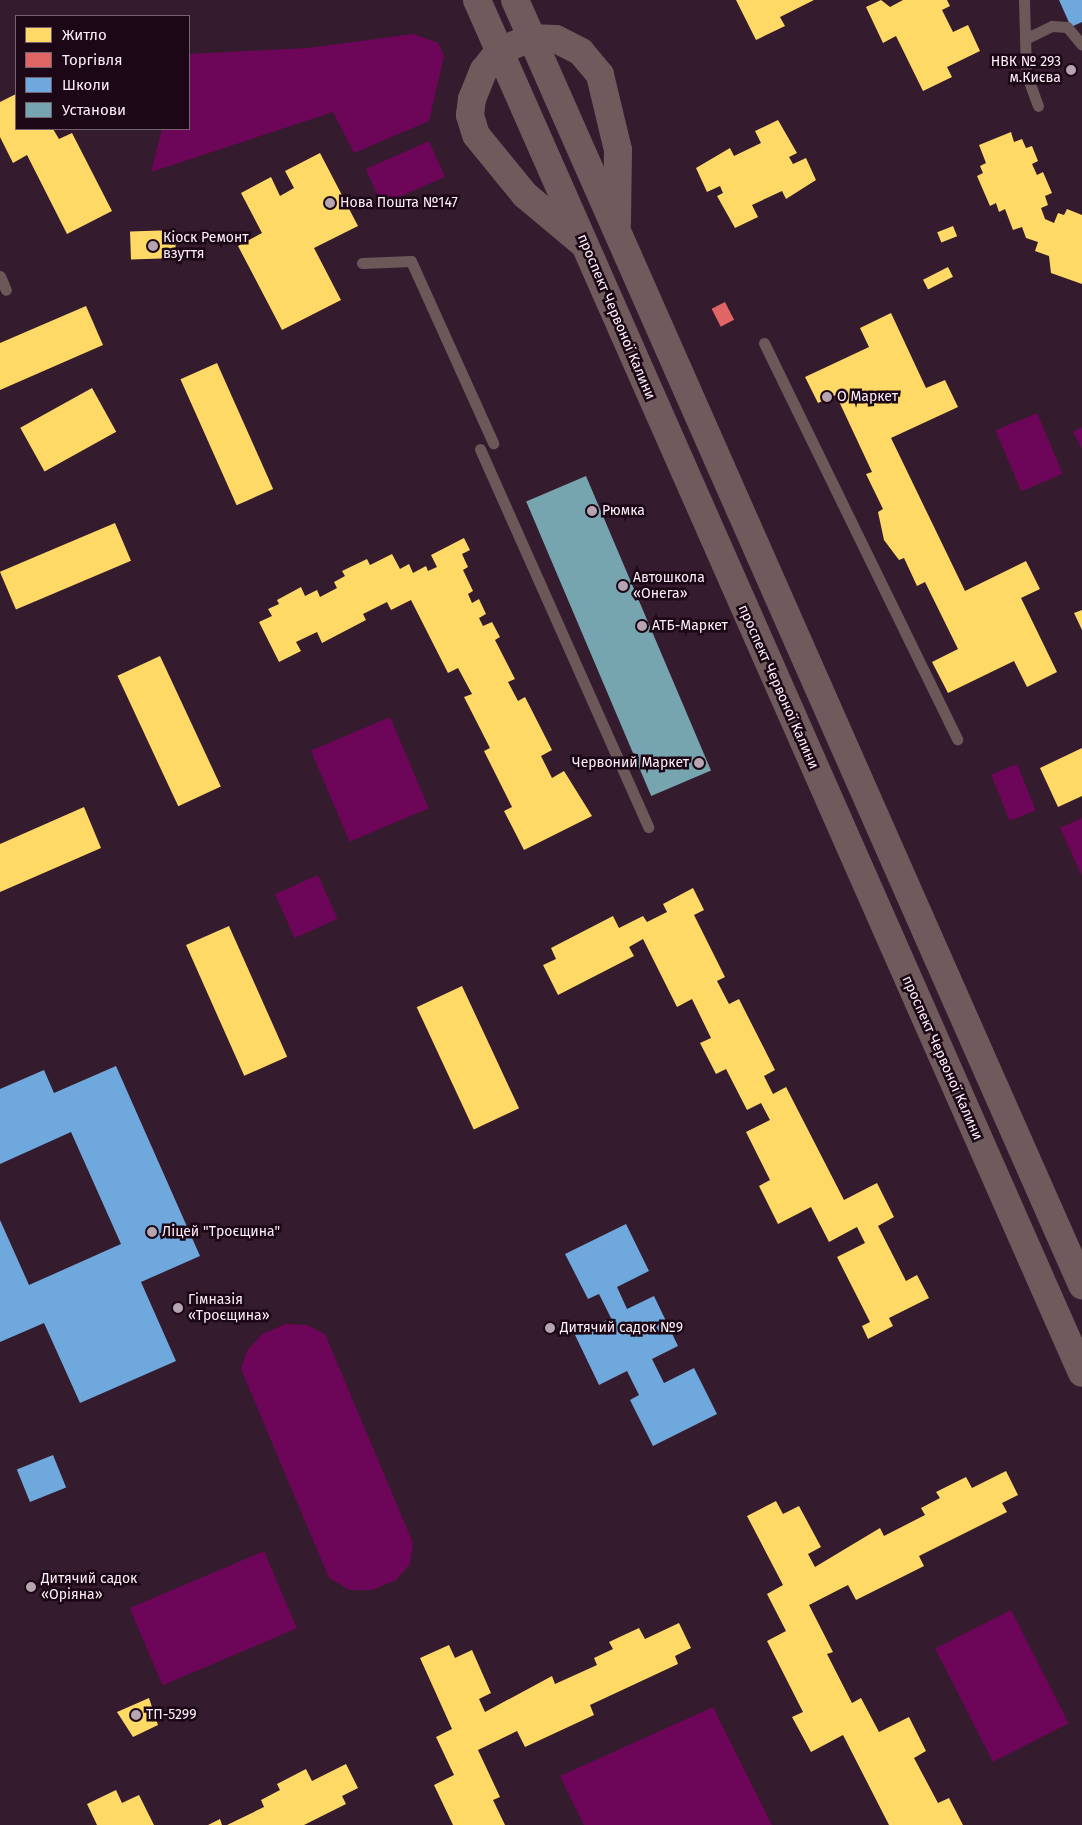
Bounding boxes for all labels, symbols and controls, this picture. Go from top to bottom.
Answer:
legend [15,15,190,130]
text: Житло [62,26,107,44]
text: Торгівля [62,51,122,69]
place label: НВК № 293 м.Києва [991,54,1061,86]
marker: НВК № 293 м.Києва [1065,64,1077,76]
text: Школи [62,76,110,94]
text: Установи [62,101,126,119]
place label: Нова Пошта №147 [340,195,458,211]
marker: Нова Пошта №147 [324,197,336,209]
place label: Кіоск Ремонт взуття [163,230,249,262]
street label: проспект Червоної Калини [573,232,659,402]
marker: Кіоск Ремонт взуття [147,240,159,252]
place label: О Маркет [837,389,898,405]
marker: О Маркет [821,391,833,403]
place label: Рюмка [602,503,645,519]
marker: Рюмка [586,505,598,517]
place label: Автошкола «Онега» [633,570,705,602]
marker: Автошкола «Онега» [617,580,629,592]
street label: проспект Червоної Калини [734,602,822,772]
place label: АТБ-Маркет [652,618,728,634]
marker: АТБ-Маркет [636,620,648,632]
place label: Червоний Маркет [572,755,689,771]
marker: Червоний Маркет [693,757,705,769]
street label: проспект Червоної Калини [898,973,986,1143]
place label: Ліцей "Троєщина" [162,1224,280,1240]
marker: Ліцей "Троєщина" [146,1226,158,1238]
place label: Гімназія «Троєщина» [188,1292,270,1324]
marker: Гімназія «Троєщина» [172,1302,184,1314]
place label: Дитячий садок №9 [560,1320,683,1336]
marker: Дитячий садок №9 [544,1322,556,1334]
place label: Дитячий садок «Оріяна» [41,1571,137,1604]
marker: Дитячий садок «Оріяна» [25,1581,37,1593]
place label: ТП-5299 [146,1707,197,1723]
marker: ТП-5299 [130,1709,142,1721]

